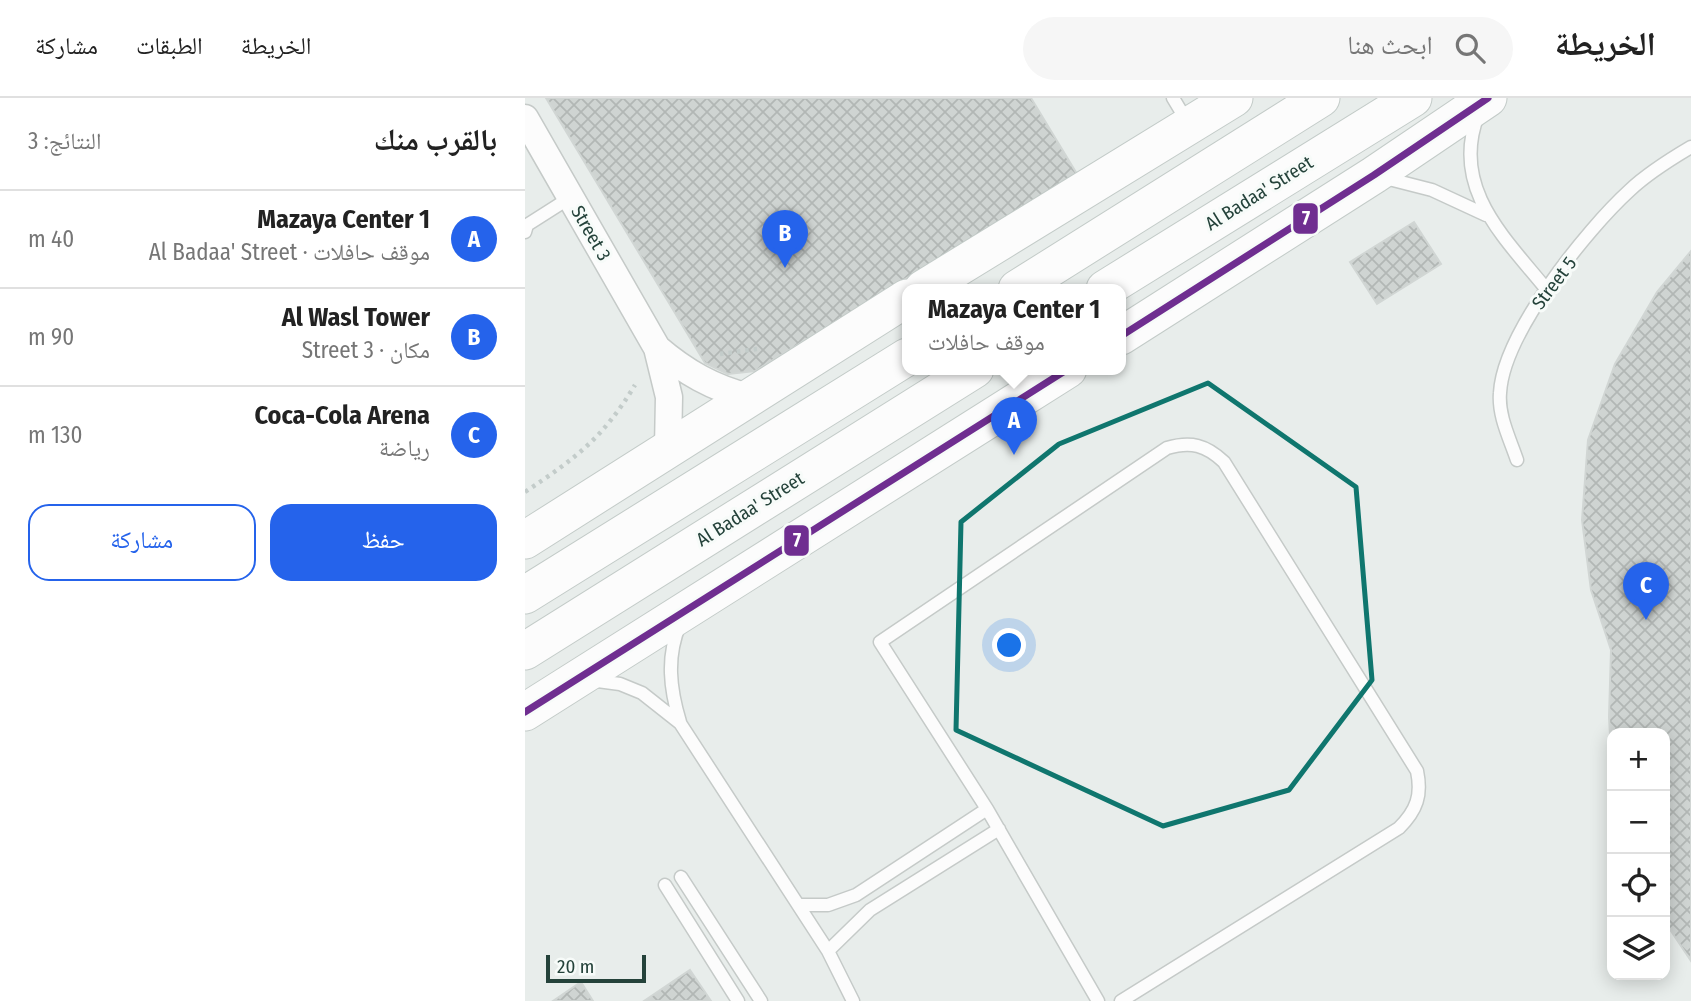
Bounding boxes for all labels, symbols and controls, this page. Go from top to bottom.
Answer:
search box [1023,17,1513,80]
text: الخريطة [1555,24,1656,64]
icon: search [1451,29,1489,67]
text: ابحث هنا [1347,30,1433,61]
text: مشاركة [35,32,98,60]
text: الطبقات [136,32,203,60]
text: الخريطة [241,32,311,60]
text: بالقرب منك [374,122,497,158]
text: النتائج: 3 [28,127,101,155]
street label: Al Badaa' Street [1201,150,1318,235]
street label: Street 3 [566,201,616,265]
line badge: 7 [1292,202,1319,235]
text: Mazaya Center 1 [257,204,430,235]
text: 7 [1302,207,1310,230]
pin: B [762,210,808,268]
text: 40 m [28,225,74,253]
text: A [468,225,480,253]
text: موقف حافلات · Al Badaa' Street [149,238,430,266]
street label: Street 5 [1527,252,1581,314]
popup [902,284,1126,375]
text: Mazaya Center 1 [928,294,1100,325]
text: Al Wasl Tower [282,302,430,333]
text: 90 m [28,323,74,351]
text: B [468,323,480,351]
text: موقف حافلات [928,328,1045,356]
text: مكان · Street 3 [302,336,430,364]
pin: A [991,397,1037,455]
text: Coca-Cola Arena [255,400,430,431]
text: 130 m [28,421,82,449]
text: C [468,421,480,449]
text: رياضة [379,434,430,462]
street label: Al Badaa' Street [692,466,809,551]
button: مشاركة [28,504,256,581]
button: حفظ [270,504,497,581]
line badge: 7 [783,524,810,557]
text: 7 [793,529,801,552]
pin: C [1623,562,1669,620]
your location [992,628,1026,662]
map controls [1607,728,1670,980]
button: + [1607,728,1670,791]
button: − [1607,791,1670,854]
button: locate [1607,854,1670,917]
button: layers [1607,917,1670,980]
scale bar [546,952,646,984]
text: 20 m [557,955,594,978]

